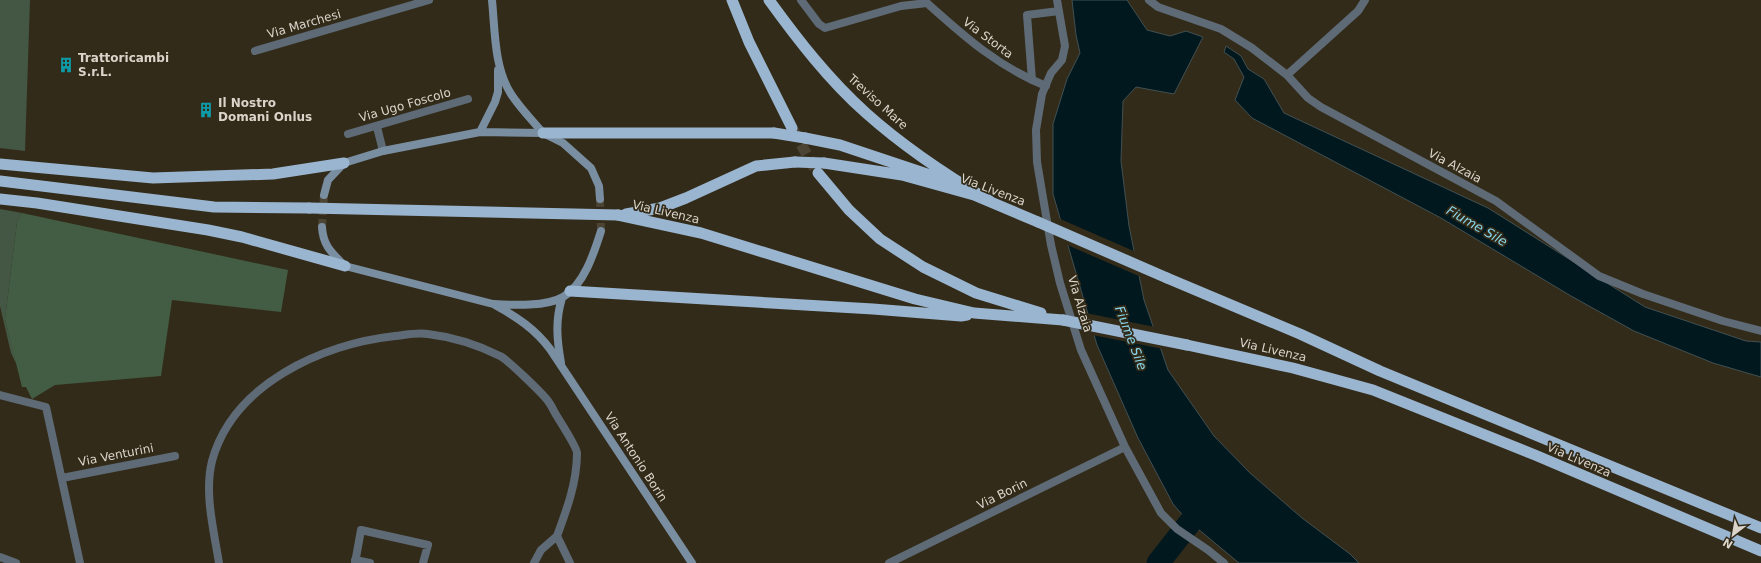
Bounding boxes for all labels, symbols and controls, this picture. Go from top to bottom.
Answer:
street label: Via Marchesi [266,7,342,41]
street label: Via Storta [960,15,1016,61]
place label: Trattoricambi S.r.L. [78,51,169,79]
building icon: Trattoricambi S.r.L. [57,56,75,74]
street label: Treviso Mare [845,71,911,132]
street label: Via Ugo Foscolo [358,85,452,125]
place label: Il Nostro Domani Onlus [218,96,312,124]
building icon: Il Nostro Domani Onlus [197,101,215,119]
street label: Via Alzaia [1426,146,1484,186]
street label: Via Livenza [959,171,1027,209]
street label: Via Livenza [631,198,701,226]
water label: Fiume Sile [1444,203,1510,249]
street label: Via Alzaia [1065,274,1095,334]
water label: Fiume Sile [1112,304,1150,372]
street label: Via Livenza [1238,336,1308,364]
street label: Via Antonio Borin [602,410,670,504]
street label: Via Livenza [1545,440,1613,480]
street label: Via Venturini [77,441,155,469]
street label: Via Borin [975,476,1029,512]
north arrow [1713,515,1753,555]
text: N [1721,535,1735,551]

